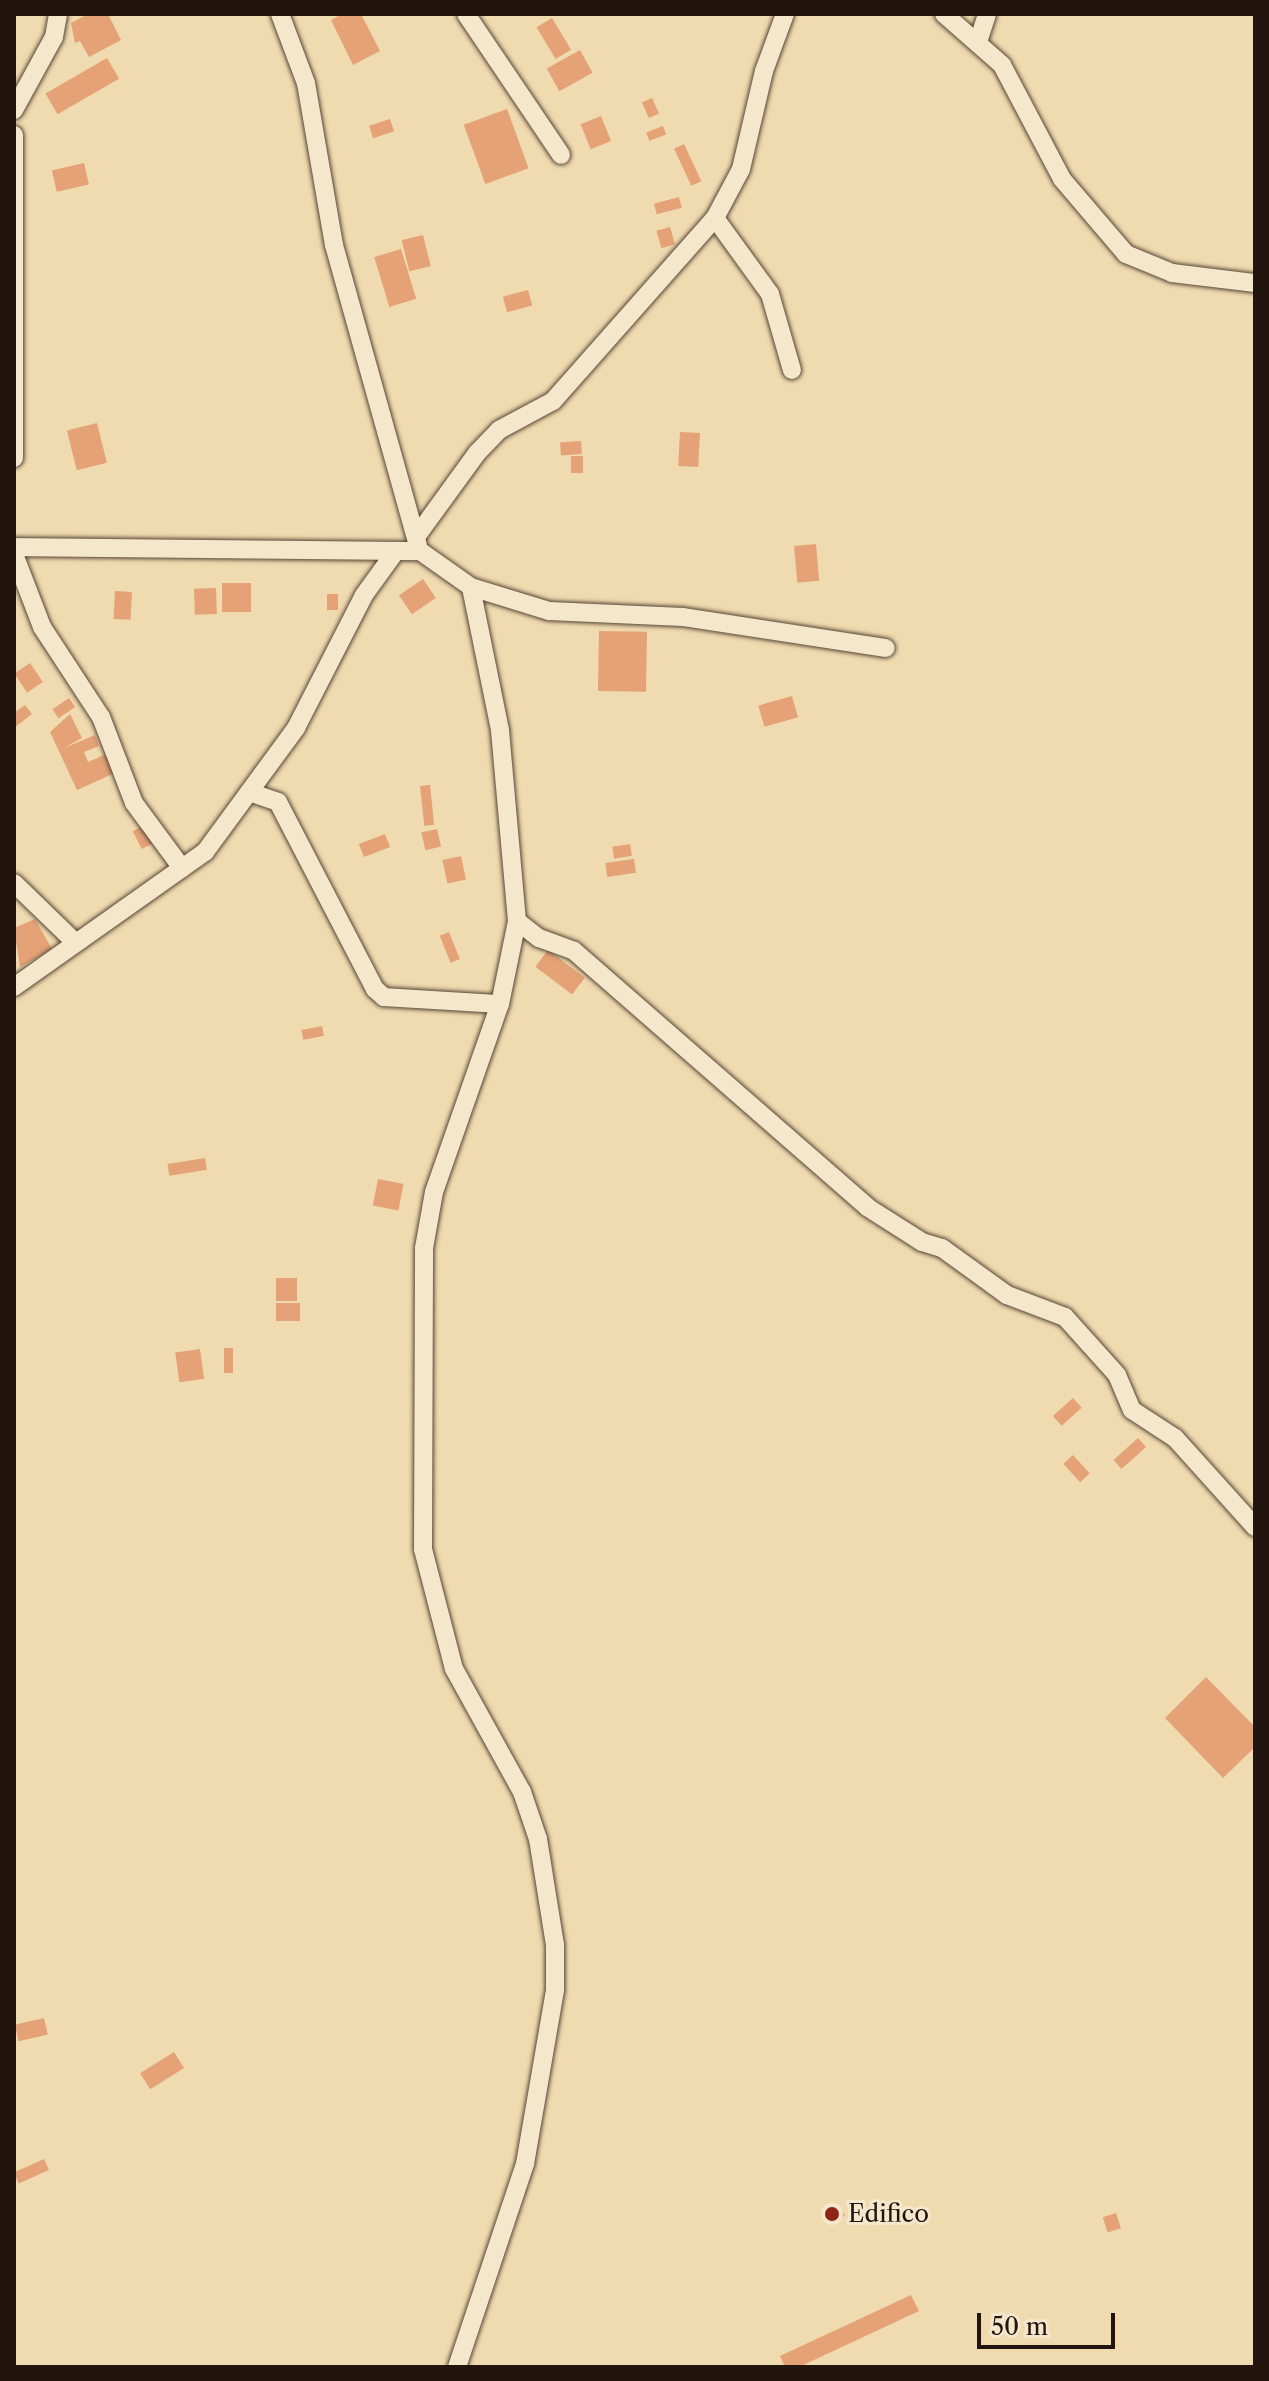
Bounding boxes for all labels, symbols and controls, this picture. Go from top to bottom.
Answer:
place label: Edifico [848,2200,929,2228]
marker: Edifico [823,2205,841,2223]
scale bar [981,2297,1119,2347]
text: 50 m [991,2312,1048,2341]

